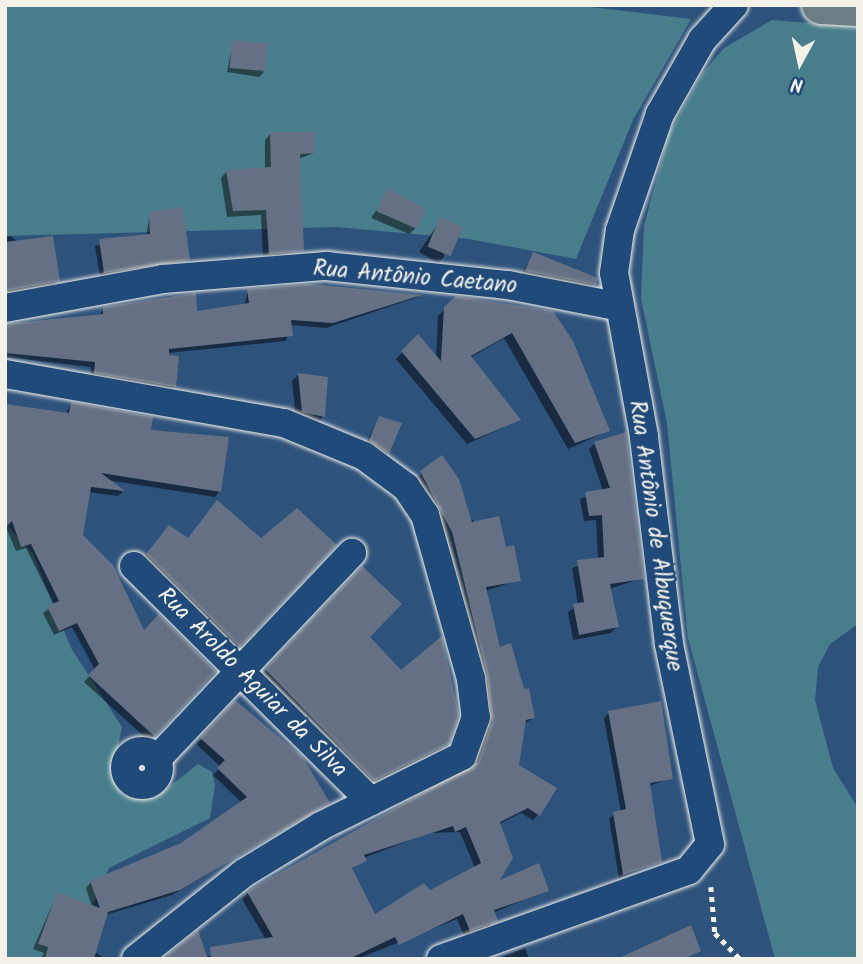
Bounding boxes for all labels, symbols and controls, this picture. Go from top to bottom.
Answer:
north arrow [765,28,835,98]
text: N [789,68,805,99]
street label: Rua Antônio Caetano [312,255,518,301]
street label: Rua Antônio de Albuquerque [622,399,688,673]
street label: Rua Aroldo Aguiar da Silva [151,582,353,784]

